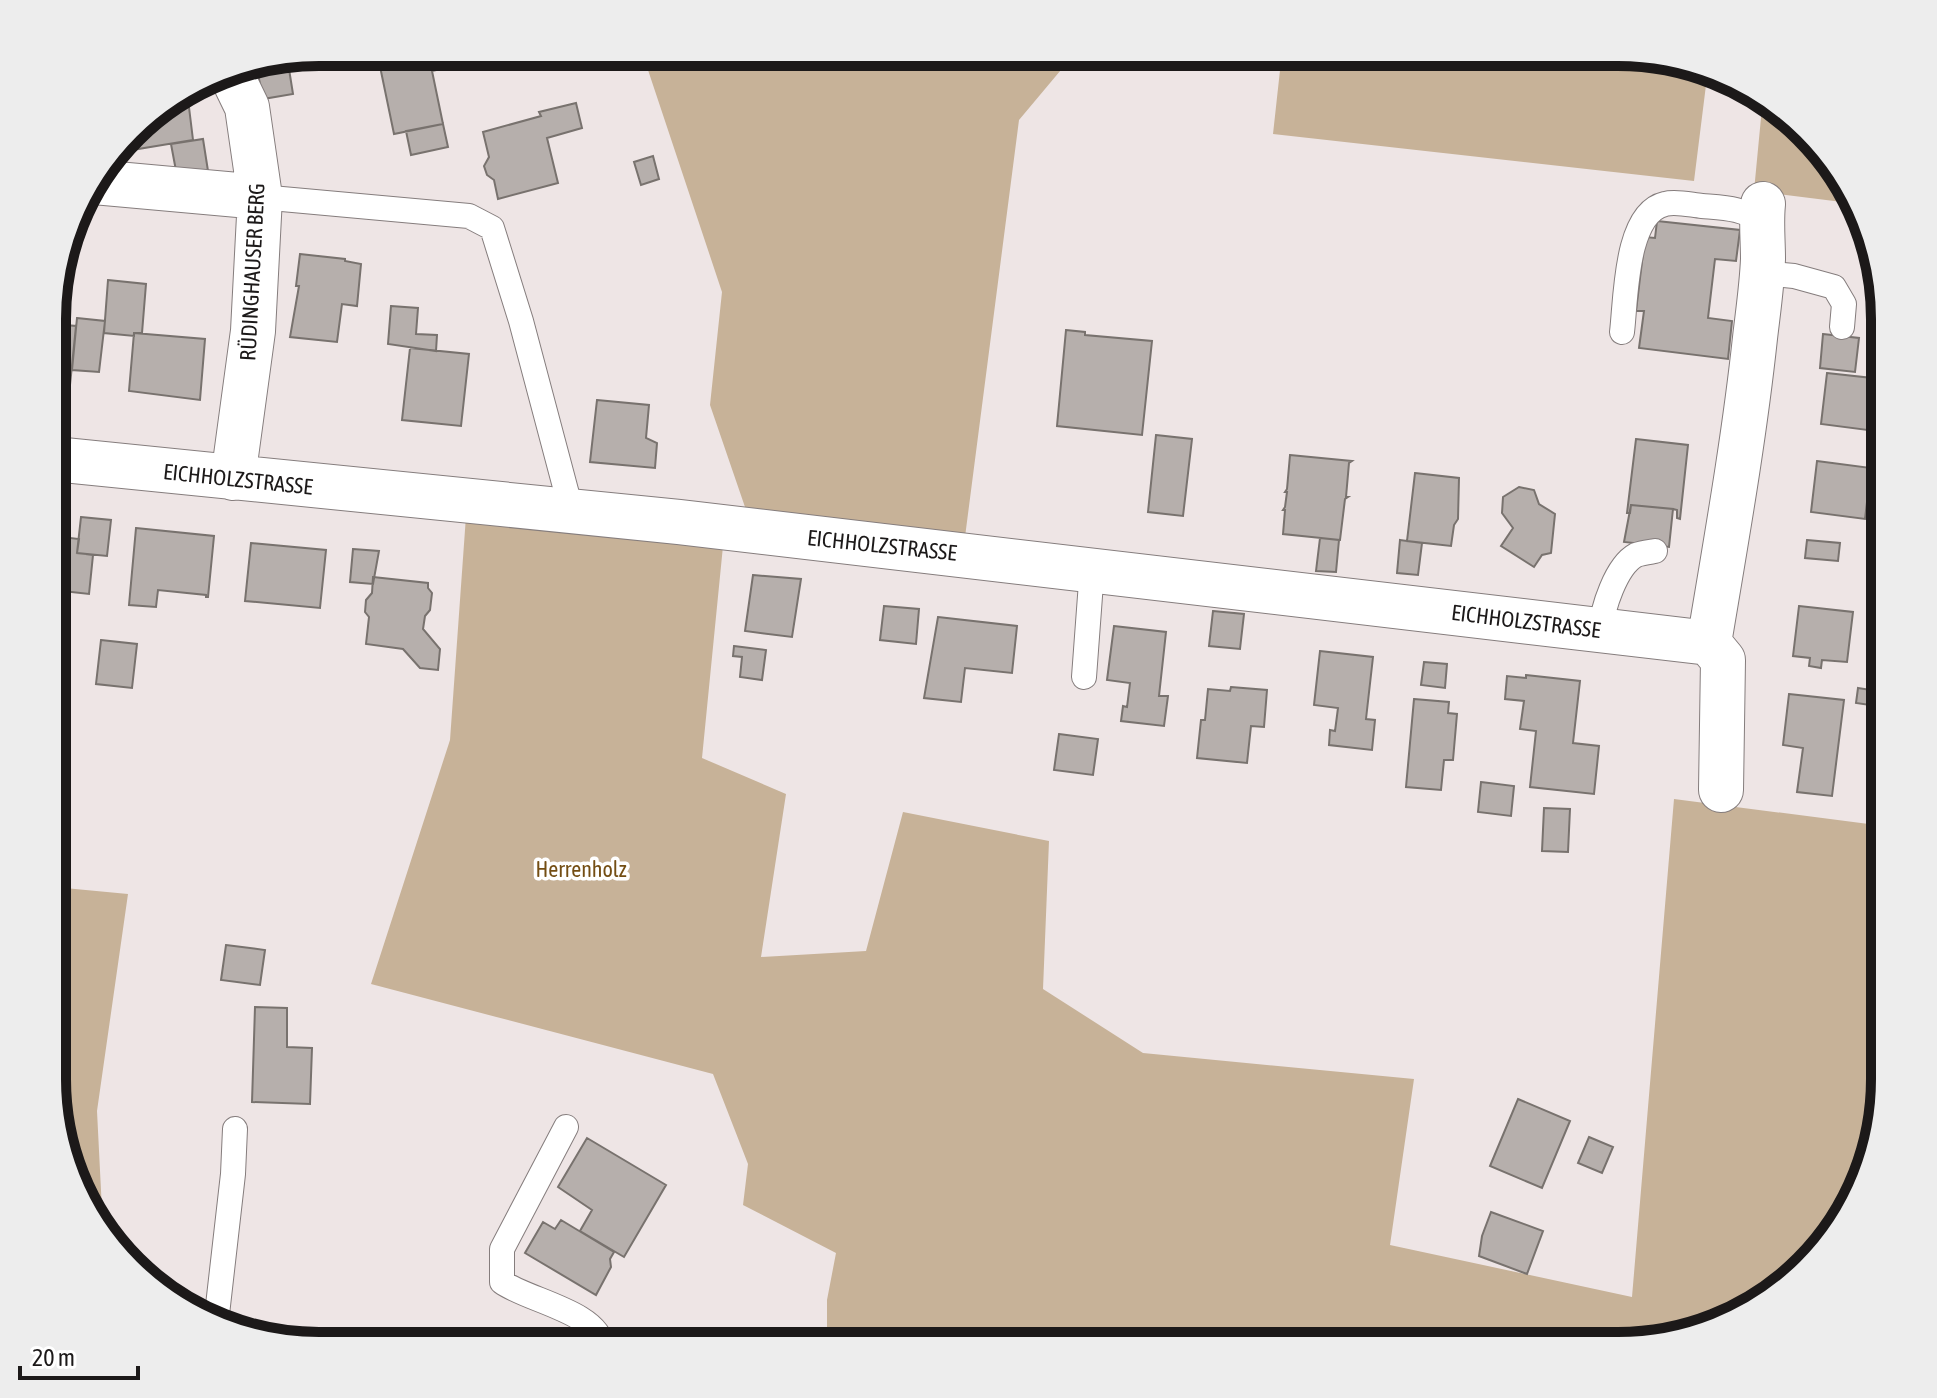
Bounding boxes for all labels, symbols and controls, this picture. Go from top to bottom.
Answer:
street label: RÜDINGHAUSER BERG [234,182,270,362]
street label: EICHHOLZSTRASSE [162,458,315,500]
street label: EICHHOLZSTRASSE [806,524,959,566]
street label: EICHHOLZSTRASSE [1450,599,1603,643]
park label: Herrenholz [535,856,627,882]
scale bar [20,1330,138,1380]
text: 20 m [32,1344,75,1371]

